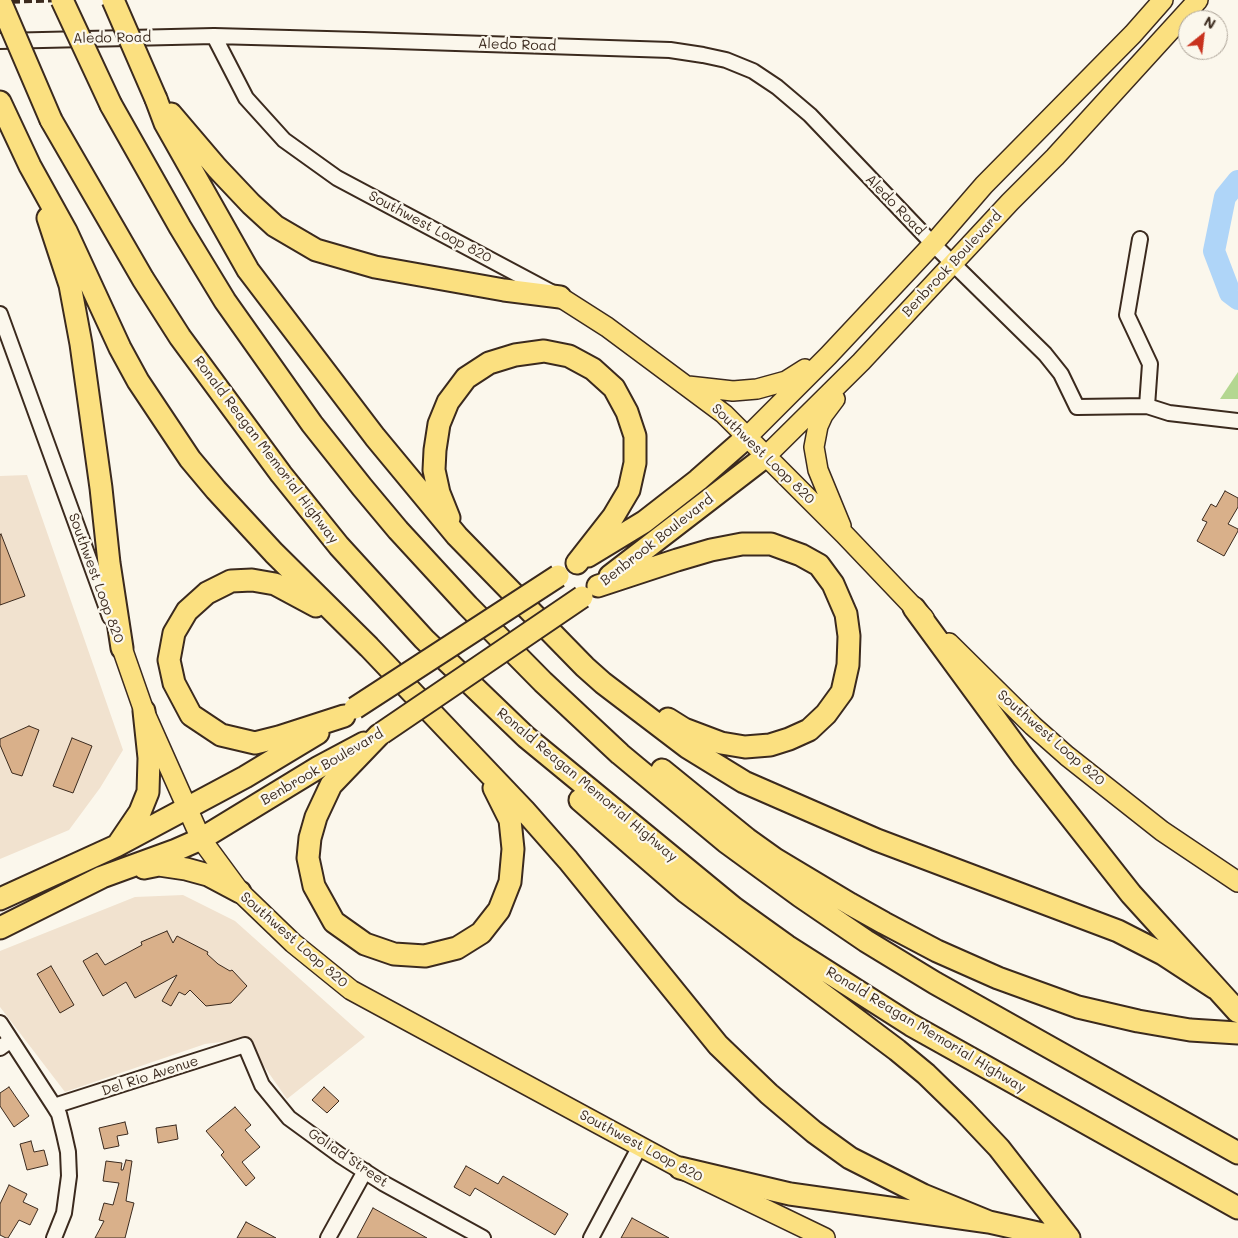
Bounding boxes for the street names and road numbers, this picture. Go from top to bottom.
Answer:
street label: Aledo Road [73,29,151,47]
street label: Aledo Road [478,35,556,55]
street label: Aledo Road [862,171,928,239]
street label: Southwest Loop 820 [366,187,494,267]
street label: Benbrook Boulevard [899,208,1005,320]
street label: Ronald Reagan Memorial Highway [190,353,342,547]
street label: Southwest Loop 820 [708,400,818,508]
street label: Benbrook Boulevard [597,491,717,589]
street label: Southwest Loop 820 [65,511,127,645]
street label: Southwest Loop 820 [994,687,1108,789]
street label: Ronald Reagan Memorial Highway [493,704,681,866]
street label: Benbrook Boulevard [258,725,386,809]
street label: Southwest Loop 820 [237,889,351,991]
street label: Ronald Reagan Memorial Highway [823,963,1029,1097]
street label: Del Rio Avenue [99,1052,201,1100]
street label: Southwest Loop 820 [577,1106,705,1186]
street label: Goliad Street [305,1125,391,1191]

